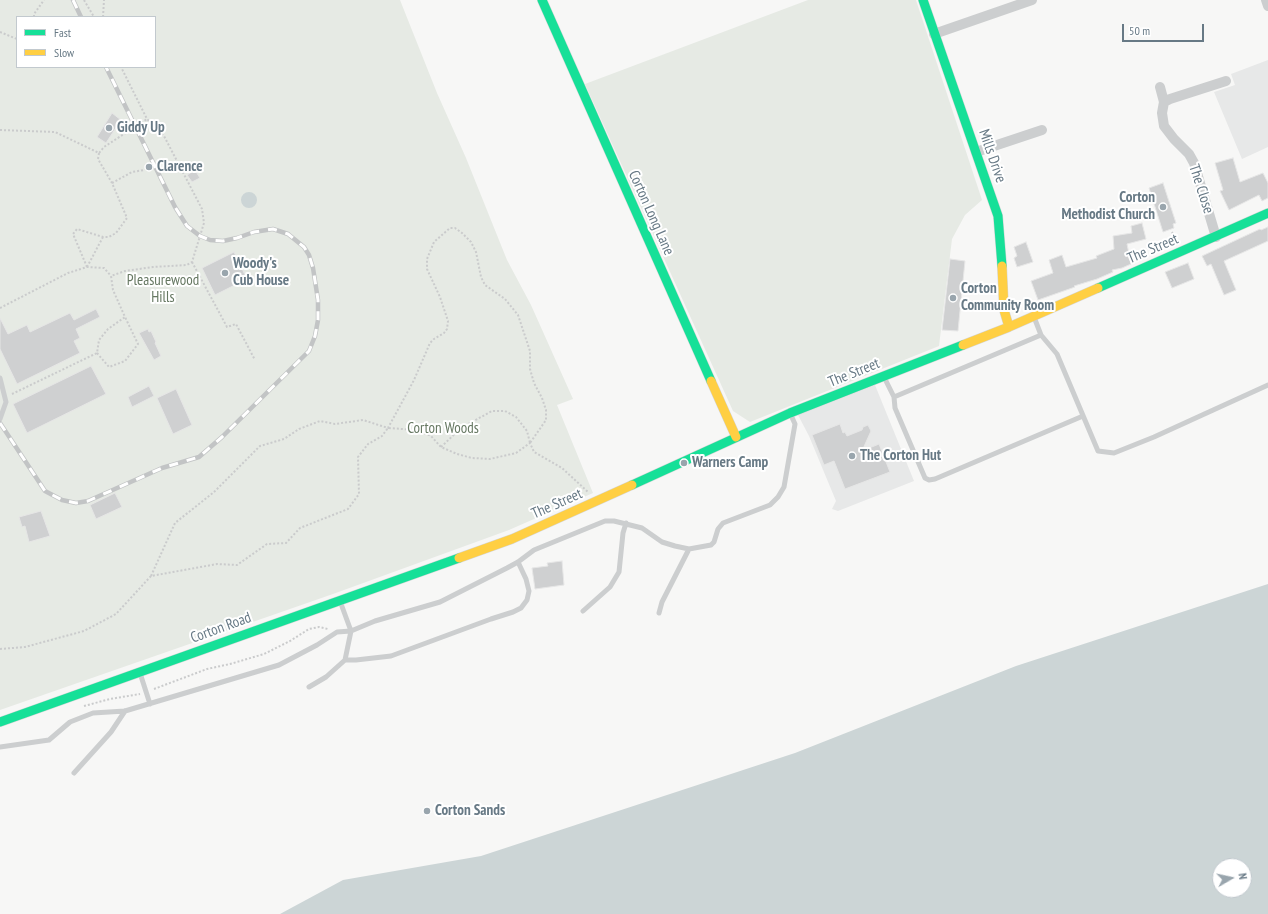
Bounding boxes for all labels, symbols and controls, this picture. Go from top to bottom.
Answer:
legend [16,16,156,68]
scale bar [1124,16,1206,42]
text: 50 m [1129,23,1150,38]
text: Fast [54,25,71,40]
text: Slow [54,45,74,60]
place label: Giddy Up [117,119,165,137]
marker: Giddy Up [104,123,114,133]
street label: Mills Drive [974,127,1010,185]
place label: Clarence [157,158,203,176]
marker: Clarence [144,162,154,172]
street label: The Close [1185,162,1217,216]
street label: Corton Long Lane [624,168,678,258]
place label: Corton Methodist Church [1061,189,1155,224]
marker: Corton Methodist Church [1158,202,1168,212]
street label: The Street [1125,230,1181,268]
place label: Woody's Cub House [233,255,289,290]
marker: Woody's Cub House [220,268,230,278]
park label: Pleasurewood Hills [127,272,199,307]
place label: Corton Community Room [961,280,1054,315]
marker: Corton Community Room [948,293,958,303]
street label: The Street [826,355,882,391]
park label: Corton Woods [407,420,479,438]
place label: The Corton Hut [860,447,941,465]
marker: The Corton Hut [847,451,857,461]
place label: Warners Camp [692,454,768,472]
marker: Warners Camp [679,458,689,468]
street label: The Street [529,485,585,523]
street label: Corton Road [188,609,254,647]
place label: Corton Sands [435,802,505,820]
marker: Corton Sands [422,806,432,816]
north arrow [1212,858,1252,898]
text: N [1235,872,1250,880]

